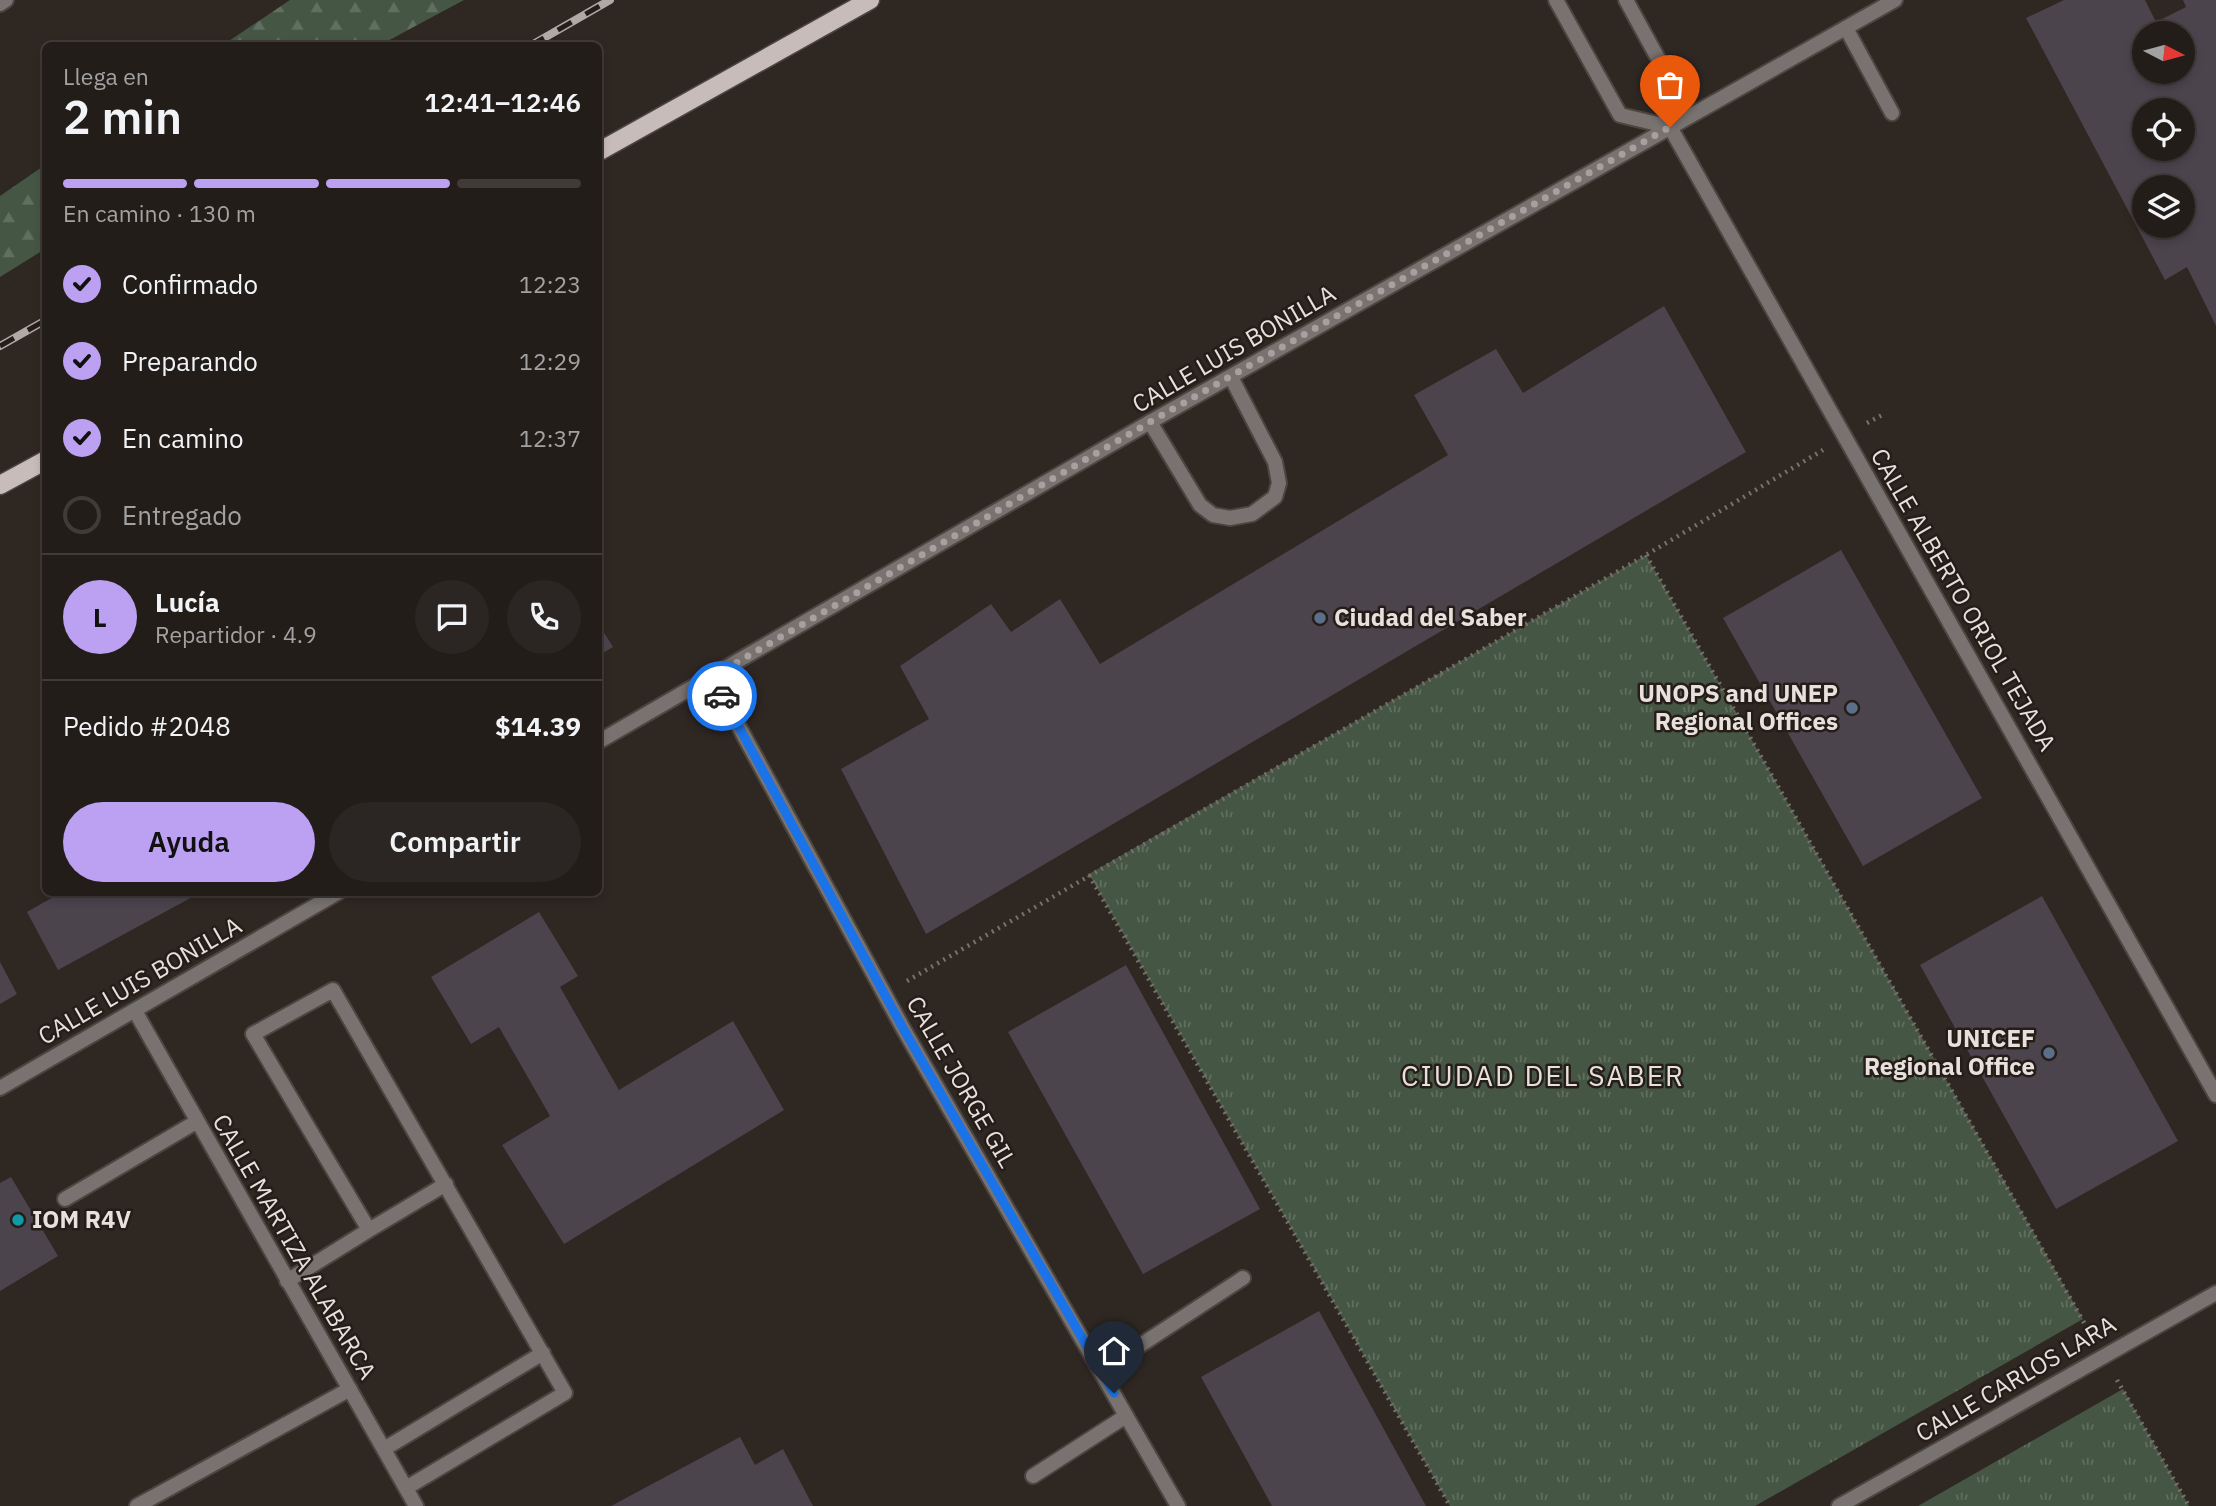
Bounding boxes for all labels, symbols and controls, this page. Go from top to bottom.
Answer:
north arrow [2132,21,2194,84]
map controls [2132,21,2195,238]
pin [1640,55,1700,127]
text: Llega en [63,61,149,91]
icon: bag [1651,66,1689,104]
text: 12:41–12:46 [424,85,581,119]
text: 2 min [63,87,182,147]
button: locate [2132,98,2195,161]
button: layers [2132,175,2195,238]
text: En camino · 130 m [63,198,256,228]
icon: check [63,265,101,303]
text: Confirmado [122,267,258,301]
text: 12:23 [519,269,581,299]
street label: CALLE LUIS BONILLA [1126,277,1341,419]
icon: check [63,342,101,380]
text: Preparando [122,344,258,378]
text: 12:29 [519,346,581,376]
icon: check [63,419,101,457]
text: En camino [122,421,244,455]
text: 12:37 [519,423,581,453]
street label: CALLE ALBERTO ORIOL TEJADA [1864,442,2064,757]
text: Entregado [122,498,242,532]
button: chat [415,580,489,654]
button: phone [507,580,581,654]
text: Lucía [155,585,220,619]
text: L [93,600,107,634]
place label: Ciudad del Saber [1334,601,1527,633]
marker: Ciudad del Saber [1312,610,1328,626]
text: Repartidor · 4.9 [155,619,317,649]
courier [687,661,757,731]
icon: car [703,677,741,715]
place label: UNOPS and UNEP Regional Offices [1638,677,1838,737]
marker: UNOPS and UNEP Regional Offices [1844,700,1860,716]
text: Pedido #2048 [63,709,231,743]
text: $14.39 [495,709,581,743]
button: Ayuda [63,802,315,882]
button: Compartir [329,802,581,882]
street label: CALLE LUIS BONILLA [32,909,247,1051]
street label: CALLE JORGE GIL [900,990,1024,1173]
place label: UNICEF Regional Office [1864,1022,2035,1082]
marker: UNICEF Regional Office [2041,1045,2057,1061]
district label: CIUDAD DEL SABER [1401,1057,1685,1094]
street label: CALLE MARTIZA ALABARCA [206,1108,384,1385]
place label: IOM R4V [32,1203,131,1235]
marker: IOM R4V [10,1212,26,1228]
street label: CALLE CARLOS LARA [1910,1308,2121,1449]
pin [1084,1321,1144,1393]
icon: home [1095,1332,1133,1370]

